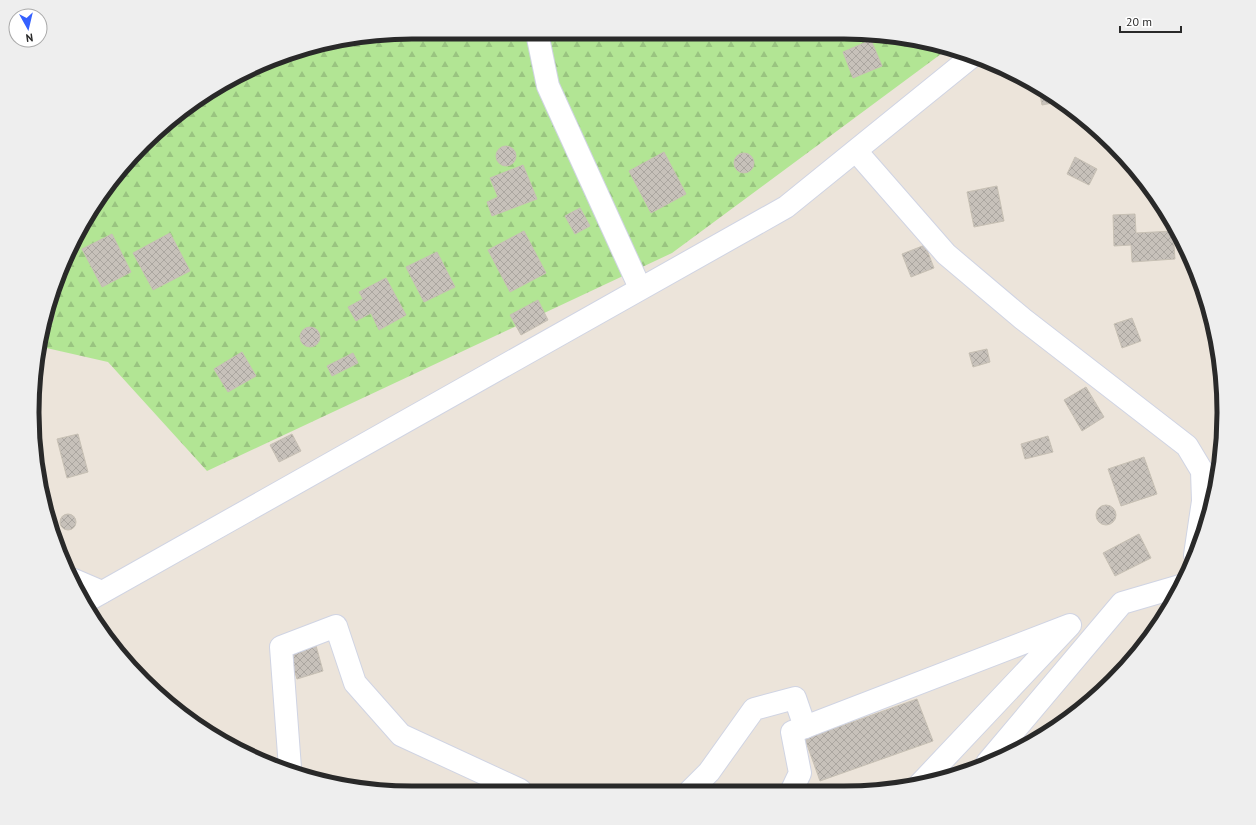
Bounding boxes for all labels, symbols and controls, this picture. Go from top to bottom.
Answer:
north arrow [8,8,48,48]
scale bar [1120,8,1181,34]
text: 20 m [1126,14,1152,29]
text: N [25,30,34,45]

